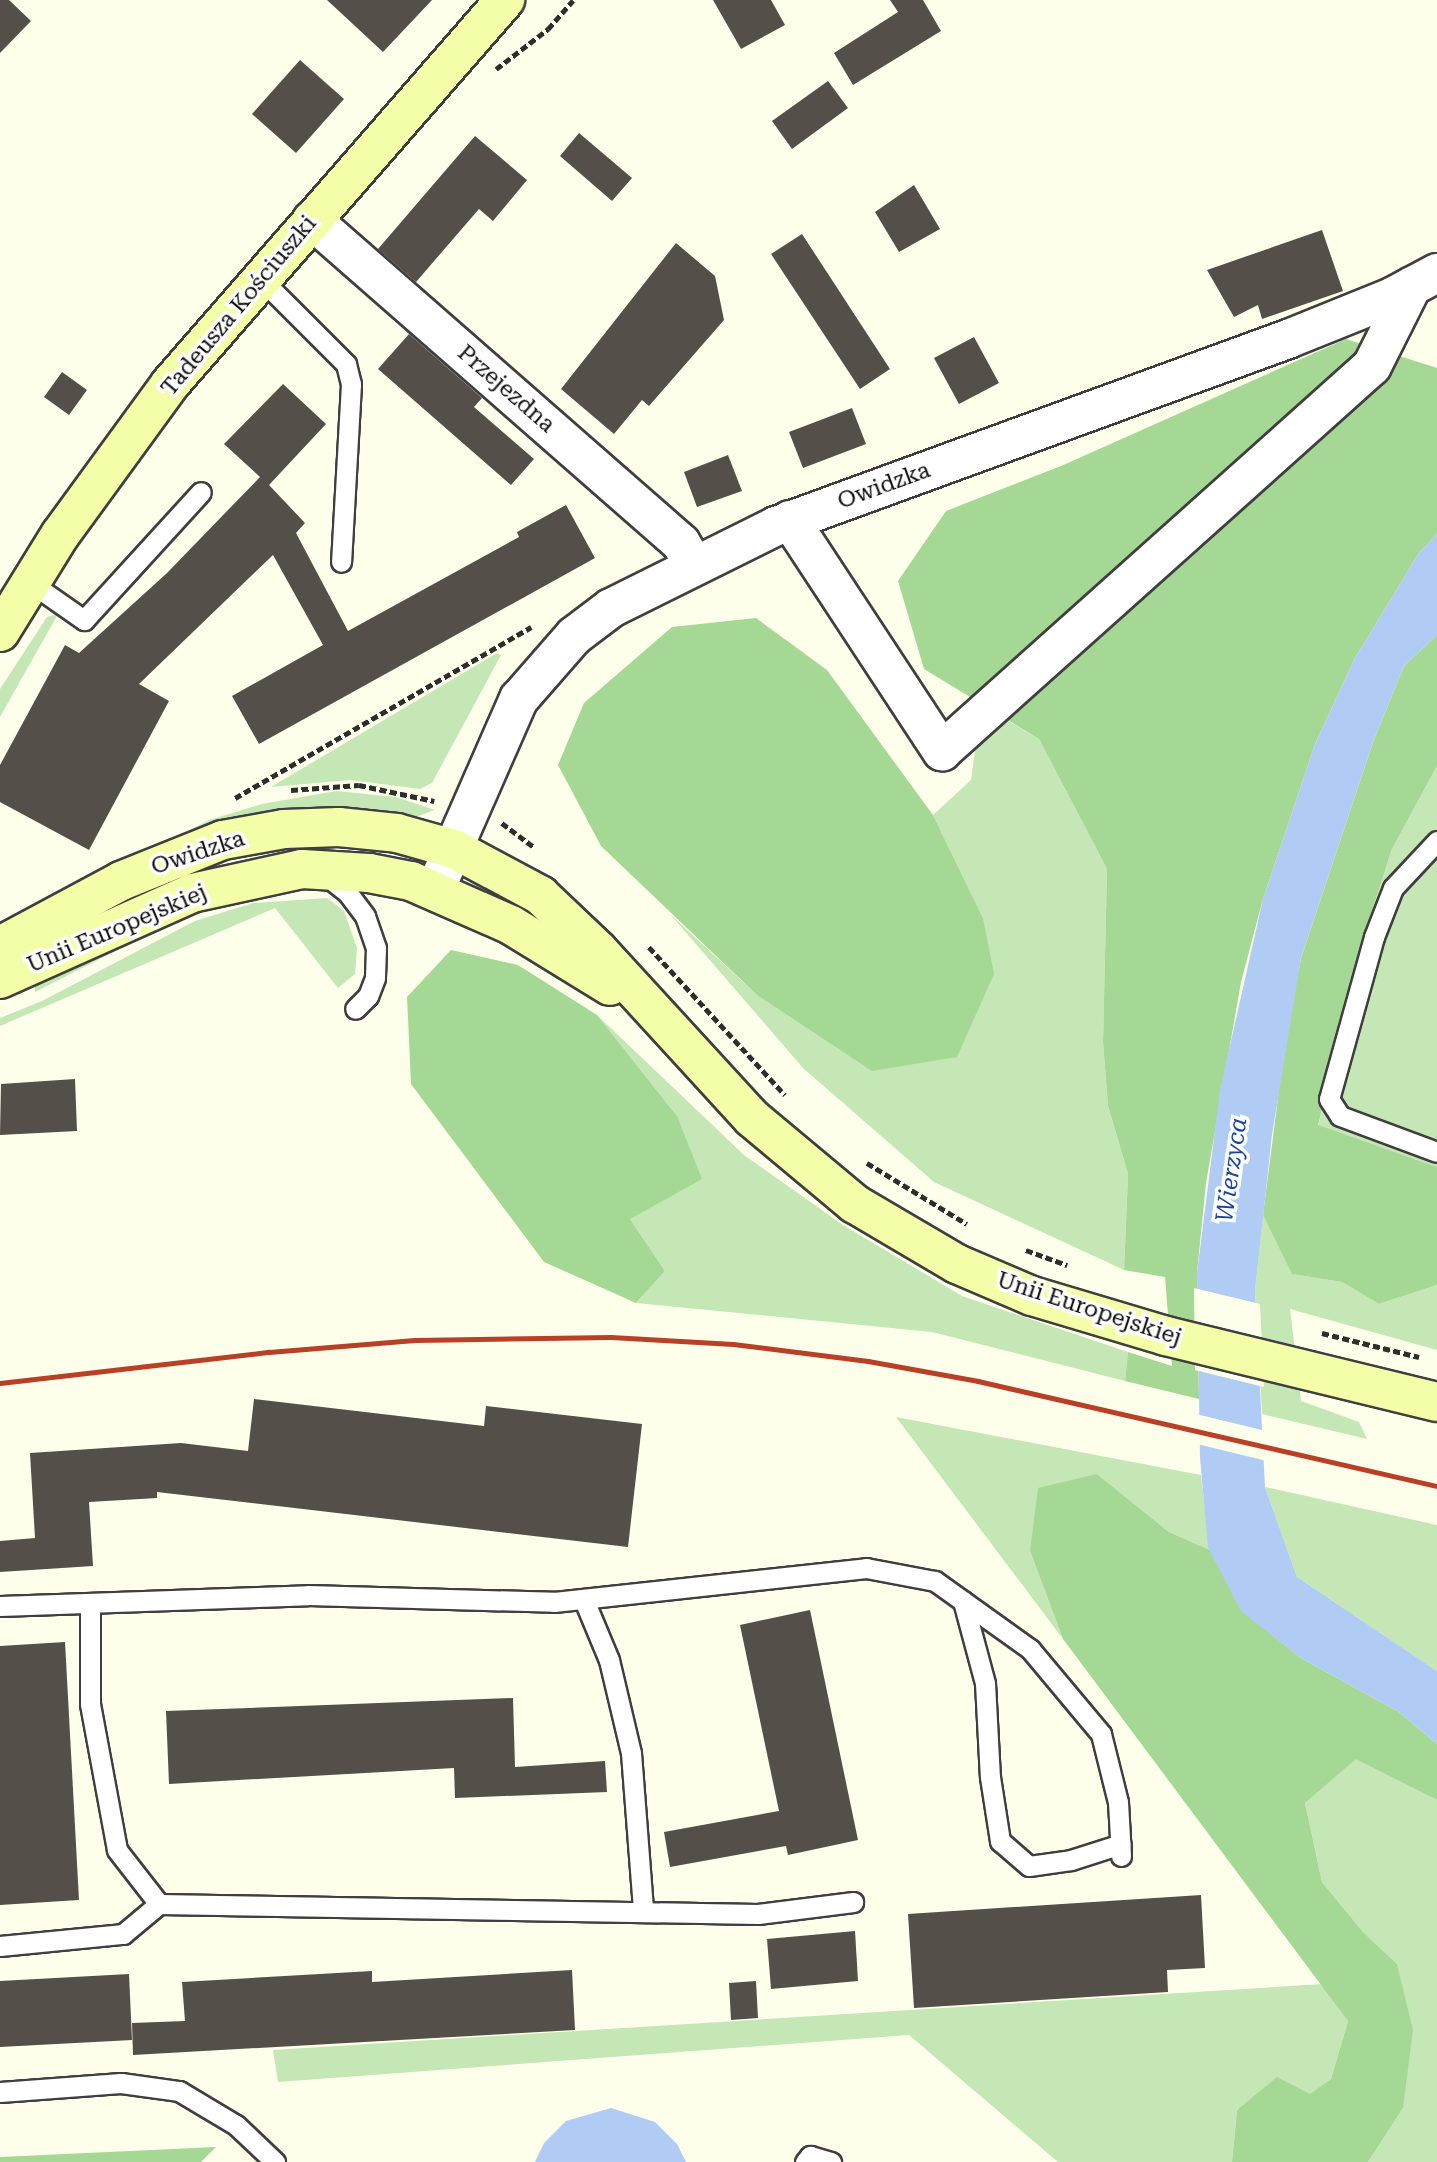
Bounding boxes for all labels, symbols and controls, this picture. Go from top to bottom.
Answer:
street label: Tadeusza Kościuszki [156,210,322,402]
street label: Przejezdna [452,339,560,439]
street label: Owidzka [834,457,934,515]
street label: Owidzka [148,825,248,881]
street label: Unii Europejskiej [23,879,211,979]
water label: Wierzyca [1210,1116,1254,1224]
street label: Unii Europejskiej [993,1266,1185,1352]

